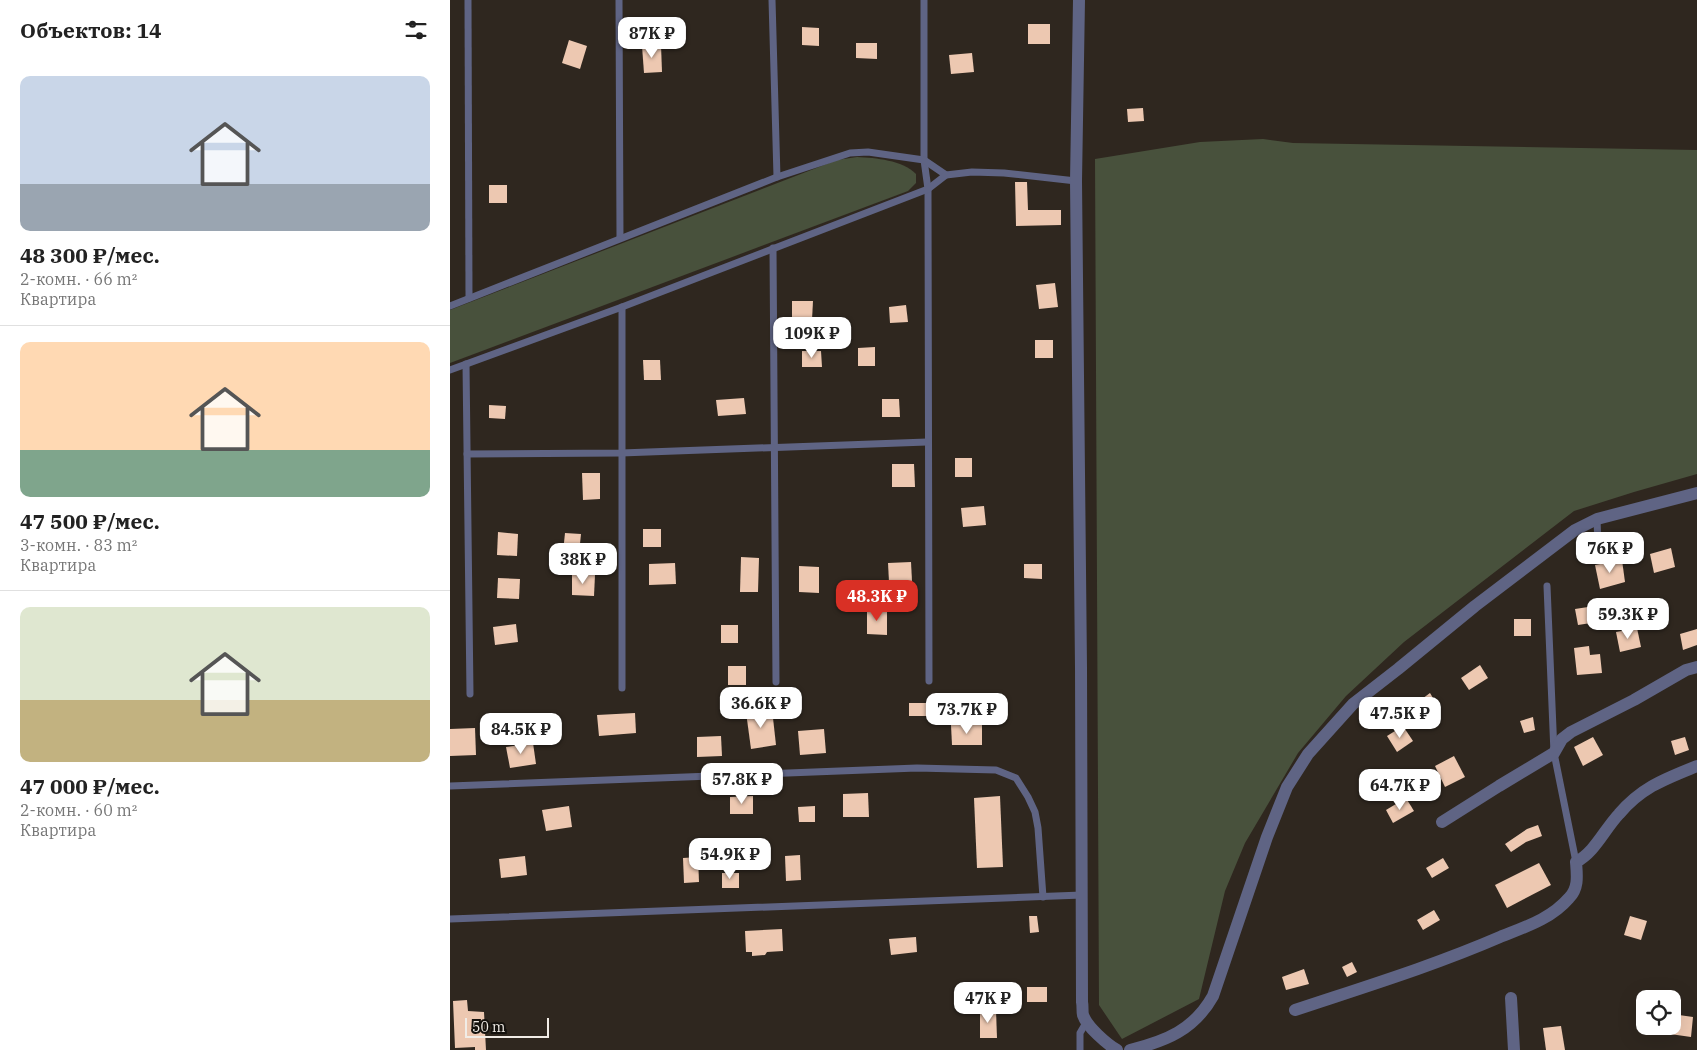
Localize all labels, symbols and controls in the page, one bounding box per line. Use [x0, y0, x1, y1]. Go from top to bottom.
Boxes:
text: Объектов: 14 [20, 16, 162, 44]
icon: filters [402, 16, 430, 44]
pin: 87K ₽ [617, 17, 687, 59]
text: 87K ₽ [629, 23, 675, 43]
icon: home [180, 109, 270, 199]
text: 48 300 ₽/мес. [20, 241, 160, 269]
text: 2-комн. · 66 m² [20, 269, 137, 289]
text: Квартира [20, 289, 96, 309]
pin: 109K ₽ [771, 316, 853, 359]
text: 109K ₽ [784, 323, 840, 343]
icon: home [180, 374, 270, 464]
text: 47 500 ₽/мес. [20, 507, 160, 535]
pin: 76K ₽ [1575, 532, 1645, 574]
text: 3-комн. · 83 m² [20, 535, 137, 555]
text: 76K ₽ [1587, 538, 1633, 558]
pin: 38K ₽ [548, 542, 618, 585]
text: 38K ₽ [560, 549, 606, 569]
text: Квартира [20, 555, 96, 575]
pin: 48.3K ₽ [831, 580, 923, 622]
text: 48.3K ₽ [847, 586, 907, 606]
pin: 59.3K ₽ [1582, 598, 1674, 640]
text: 59.3K ₽ [1598, 604, 1658, 624]
icon: home [180, 639, 270, 729]
pin: 36.6K ₽ [715, 686, 807, 729]
pin: 73.7K ₽ [921, 692, 1013, 735]
text: 36.6K ₽ [731, 693, 791, 713]
pin: 47.5K ₽ [1354, 696, 1446, 739]
text: 73.7K ₽ [937, 699, 997, 719]
text: 47.5K ₽ [1370, 703, 1430, 723]
pin: 84.5K ₽ [475, 712, 567, 755]
text: 84.5K ₽ [491, 719, 551, 739]
pin: 57.8K ₽ [696, 762, 788, 805]
pin: 64.7K ₽ [1354, 768, 1446, 811]
text: 57.8K ₽ [712, 769, 772, 789]
text: 47 000 ₽/мес. [20, 772, 160, 800]
text: 64.7K ₽ [1370, 775, 1430, 795]
text: 2-комн. · 60 m² [20, 800, 137, 820]
text: Квартира [20, 820, 96, 840]
pin: 54.9K ₽ [684, 838, 776, 880]
text: 54.9K ₽ [700, 844, 760, 864]
pin: 47K ₽ [953, 982, 1023, 1024]
text: 47K ₽ [965, 988, 1011, 1008]
map controls [1636, 990, 1681, 1035]
button: locate [1636, 990, 1681, 1035]
scale bar [465, 1015, 549, 1038]
text: 50 m [472, 1018, 505, 1036]

